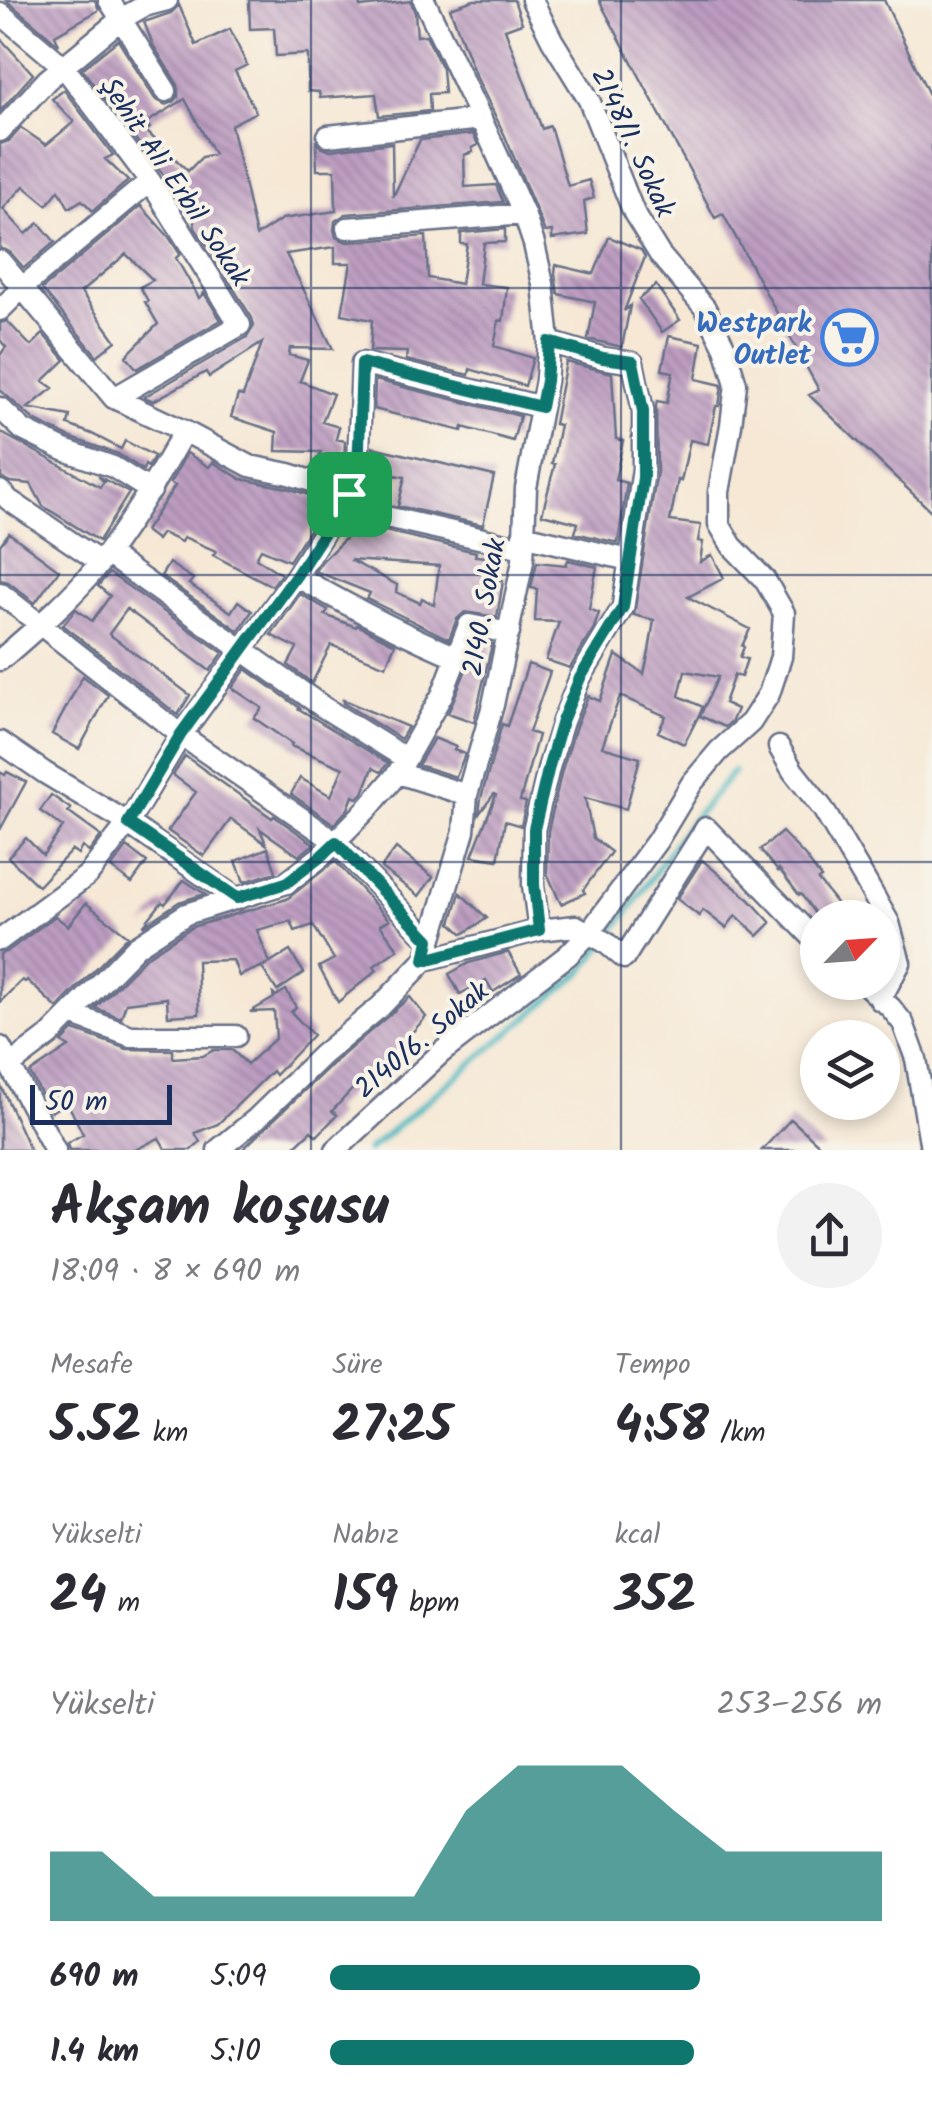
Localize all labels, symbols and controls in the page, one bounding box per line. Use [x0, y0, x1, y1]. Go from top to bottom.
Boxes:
street label: 2148/1. Sokak [577, 61, 686, 226]
street label: Şehit Ali Erbil Sokak [87, 68, 262, 297]
place label: Westpark Outlet [696, 302, 812, 379]
supermarket icon: Westpark Outlet [820, 308, 880, 368]
pin [307, 452, 392, 537]
icon: arrive [322, 467, 377, 522]
street label: 2140. Sokak [451, 534, 520, 680]
north arrow [800, 900, 900, 1000]
map controls [800, 900, 900, 1120]
street label: 2140/6. Sokak [345, 970, 501, 1111]
button: layers [800, 1020, 900, 1120]
scale bar [30, 1080, 172, 1124]
text: 50 m [45, 1080, 108, 1125]
text: Akşam koşusu [50, 1166, 389, 1253]
button: share [777, 1183, 882, 1288]
text: 18:09 · 8 × 690 m [50, 1247, 300, 1298]
text: Mesafe [50, 1343, 133, 1388]
text: Süre [332, 1343, 382, 1388]
text: Tempo [615, 1343, 691, 1388]
text: 5.52 [50, 1388, 142, 1468]
text: 27:25 [332, 1388, 452, 1468]
text: 4:58 [615, 1388, 709, 1468]
text: km [142, 1411, 188, 1456]
text: /km [709, 1411, 766, 1456]
text: Yükselti [50, 1513, 142, 1558]
text: Nabız [332, 1513, 399, 1558]
text: kcal [615, 1513, 660, 1558]
text: 24 [50, 1558, 106, 1638]
text: 159 [332, 1558, 398, 1638]
text: 352 [615, 1558, 696, 1638]
text: m [106, 1581, 140, 1626]
text: bpm [398, 1581, 460, 1626]
text: Yükselti [50, 1680, 155, 1731]
text: 253–256 m [717, 1680, 882, 1731]
text: 690 m [50, 1952, 138, 2003]
text: 5:09 [210, 1952, 267, 2003]
text: 1.4 km [50, 2027, 139, 2078]
text: 5:10 [210, 2027, 261, 2078]

